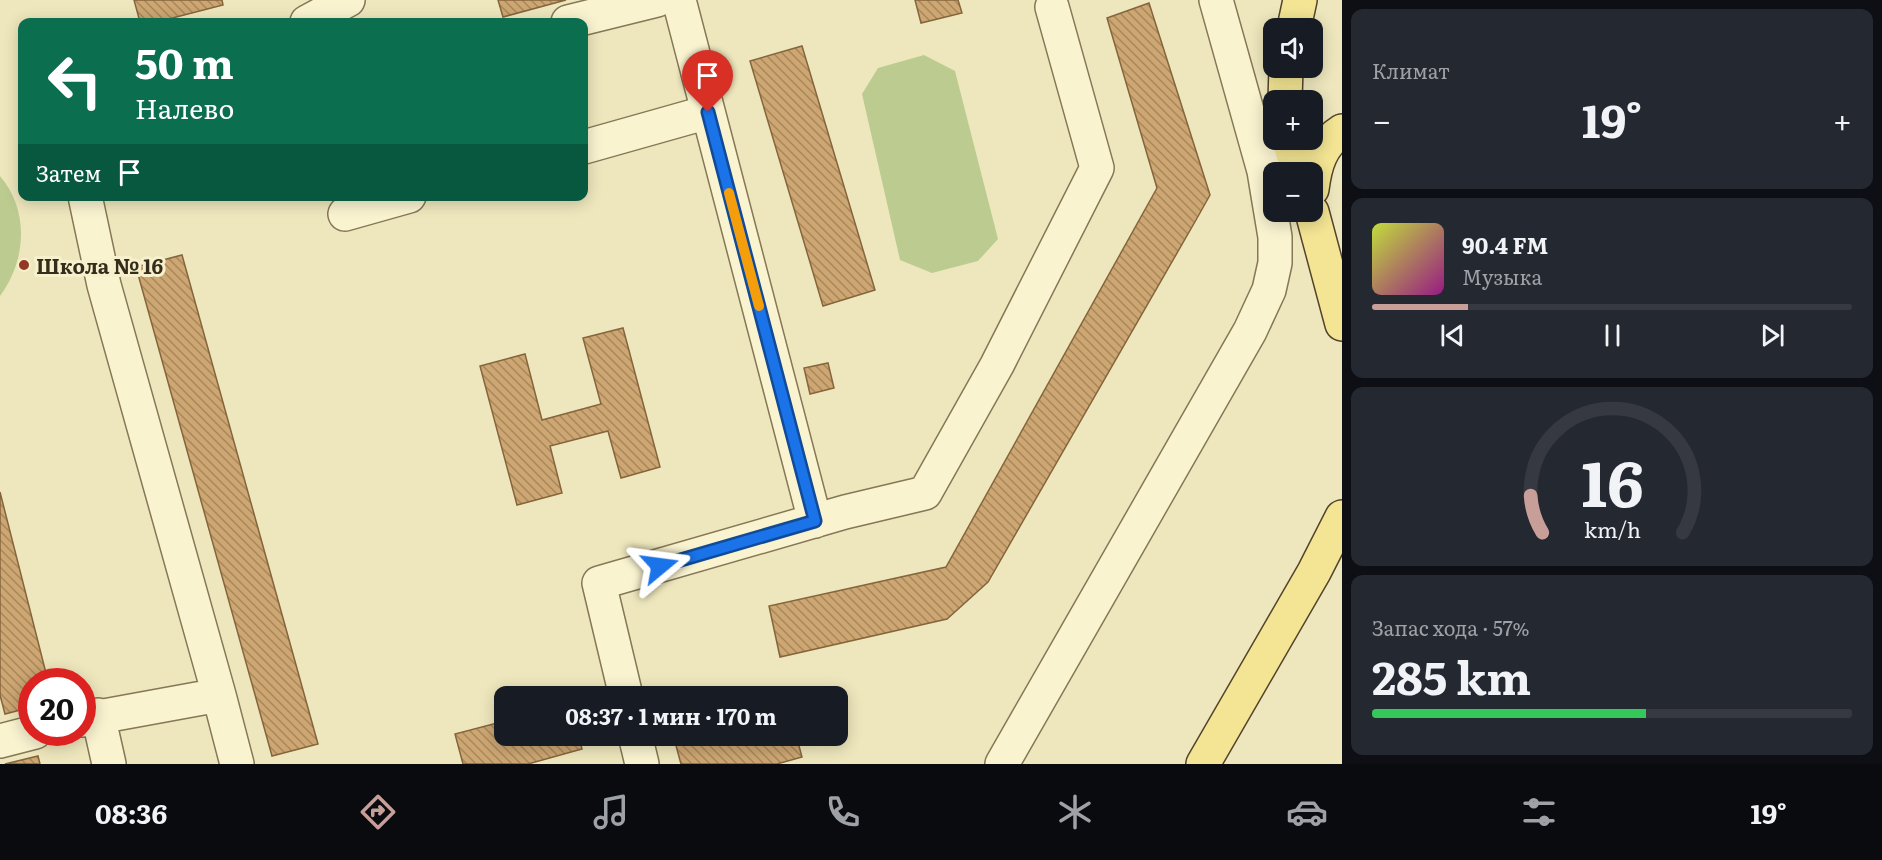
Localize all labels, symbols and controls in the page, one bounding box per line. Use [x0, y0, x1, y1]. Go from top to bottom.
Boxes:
map controls [1263, 18, 1323, 222]
button: sound [1263, 18, 1323, 78]
text: 50 m [135, 30, 234, 92]
icon: left [36, 42, 114, 120]
pin [682, 50, 733, 112]
text: Климат [1372, 55, 1450, 85]
icon: arrive [691, 59, 724, 92]
text: 19° [1582, 85, 1642, 152]
text: Налево [135, 87, 234, 127]
button: + [1263, 90, 1323, 150]
text: − [1372, 94, 1391, 143]
text: + [1833, 94, 1852, 143]
text: Затем [36, 156, 101, 189]
icon: arrive [113, 156, 146, 189]
button: − [1263, 162, 1323, 222]
text: 90.4 FM [1462, 228, 1548, 261]
place label: Школа № 16 [36, 250, 164, 280]
marker: Школа № 16 [17, 258, 31, 272]
text: Музыка [1462, 261, 1542, 291]
icon: previous [1436, 319, 1469, 352]
icon: pause [1596, 319, 1629, 352]
icon: next [1756, 319, 1789, 352]
text: 16 [1581, 435, 1643, 527]
text: km/h [1583, 514, 1641, 546]
position arrow [628, 534, 692, 598]
text: Запас хода · 57% [1372, 612, 1530, 642]
text: 285 km [1372, 642, 1531, 709]
speed limit sign: 20 [18, 668, 96, 746]
text: 08:37 · 1 мин · 170 m [565, 699, 777, 732]
icon: directions [357, 791, 399, 833]
icon: music [590, 791, 632, 833]
icon: phone [822, 791, 864, 833]
icon: climate [1054, 791, 1096, 833]
icon: car [1286, 791, 1328, 833]
icon: filters [1518, 791, 1560, 833]
text: 08:36 [95, 792, 167, 832]
text: 19° [1751, 792, 1787, 832]

